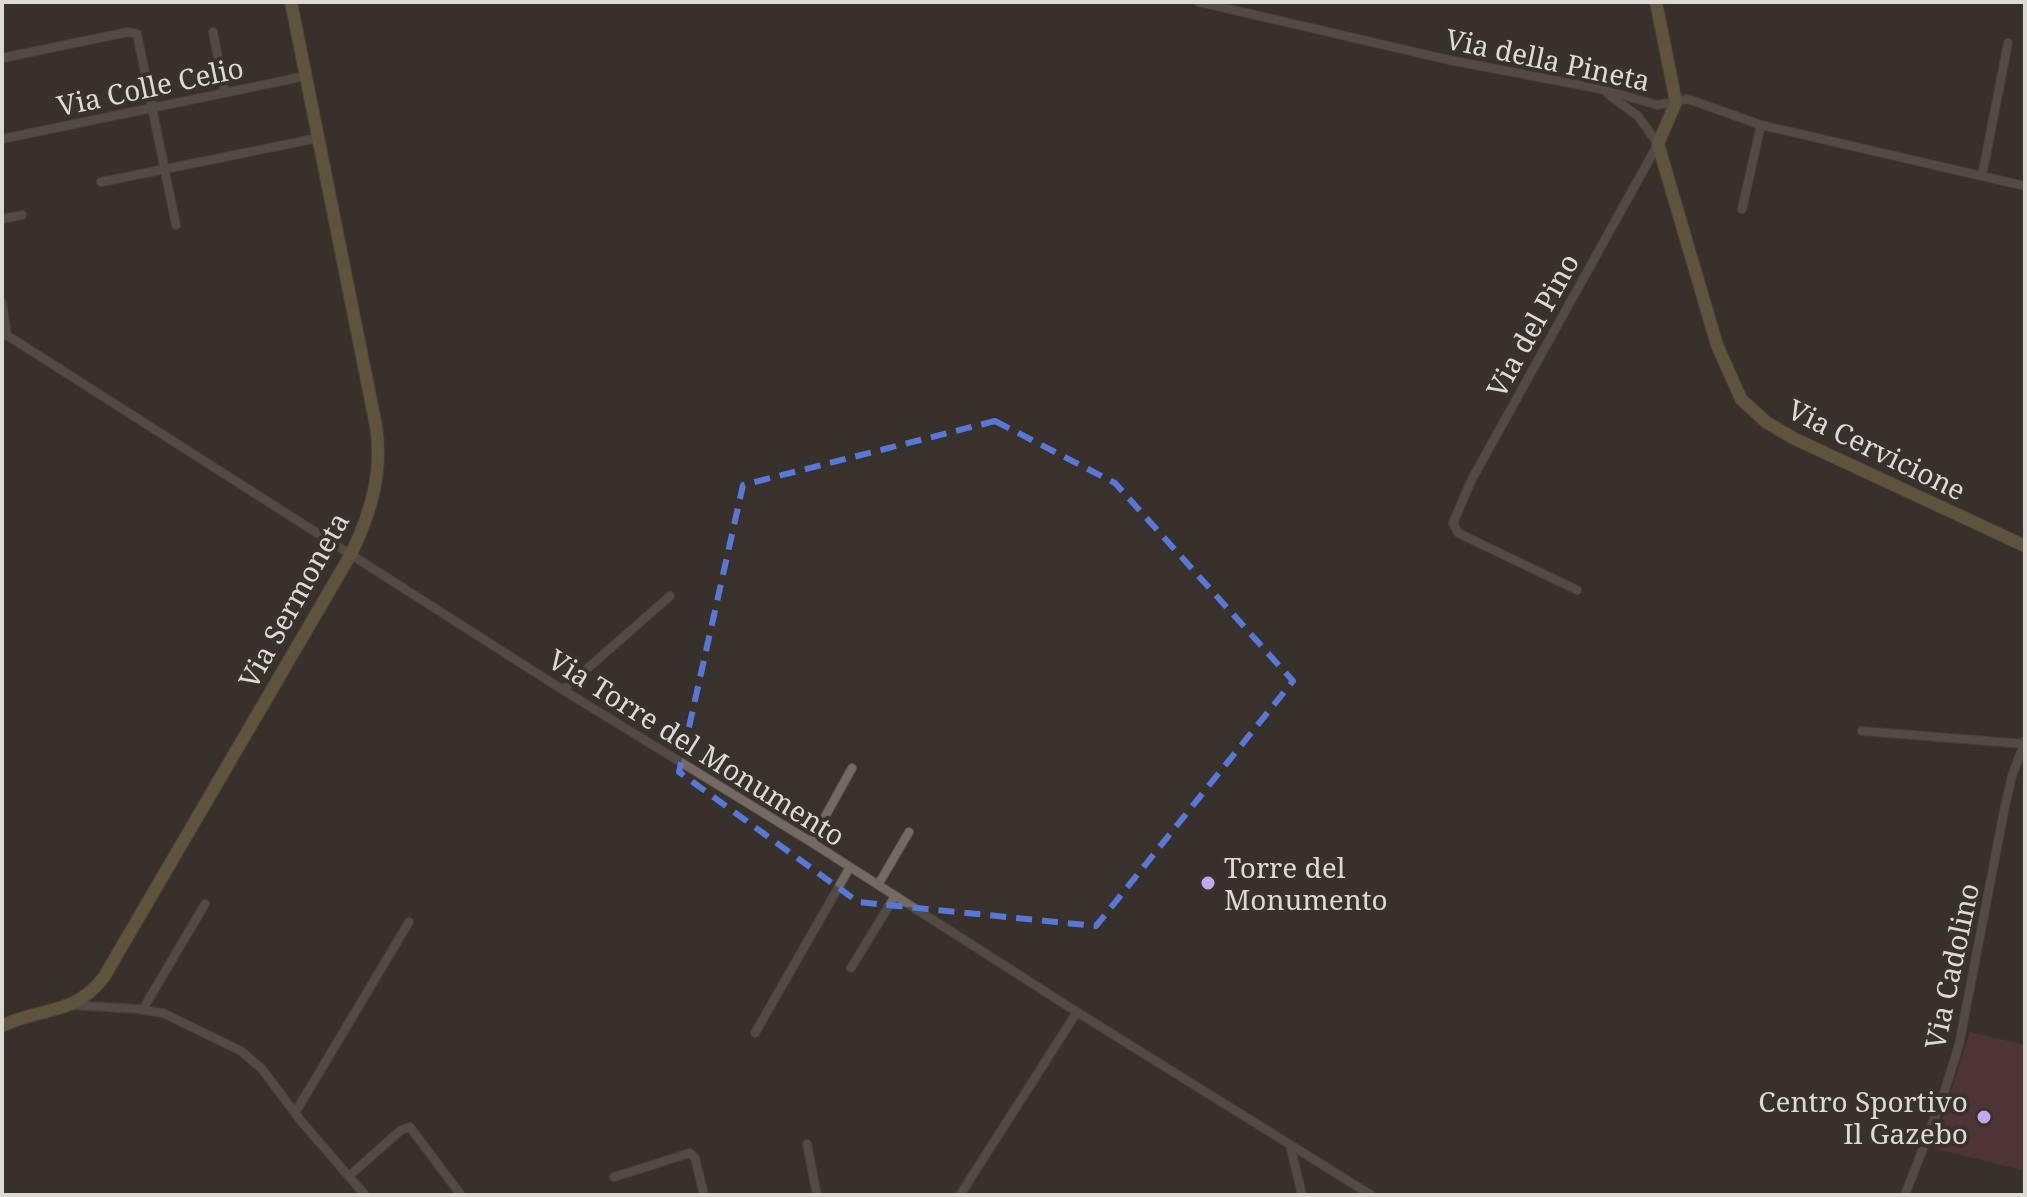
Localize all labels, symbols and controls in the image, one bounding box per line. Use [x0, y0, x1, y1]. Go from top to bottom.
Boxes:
street label: Via della Pineta [1442, 19, 1654, 99]
street label: Via Colle Celio [53, 48, 247, 124]
street label: Via del Pino [1477, 246, 1587, 404]
street label: Via Cervicione [1782, 390, 1972, 508]
street label: Via Sermoneta [229, 505, 357, 695]
street label: Via Torre del Monumento [541, 640, 853, 854]
place label: Torre del Monumento [1224, 848, 1388, 918]
marker: Torre del Monumento [1199, 874, 1217, 892]
street label: Via Cadolino [1915, 879, 1987, 1053]
place label: Centro Sportivo Il Gazebo [1758, 1082, 1968, 1152]
marker: Centro Sportivo Il Gazebo [1975, 1108, 1993, 1126]

